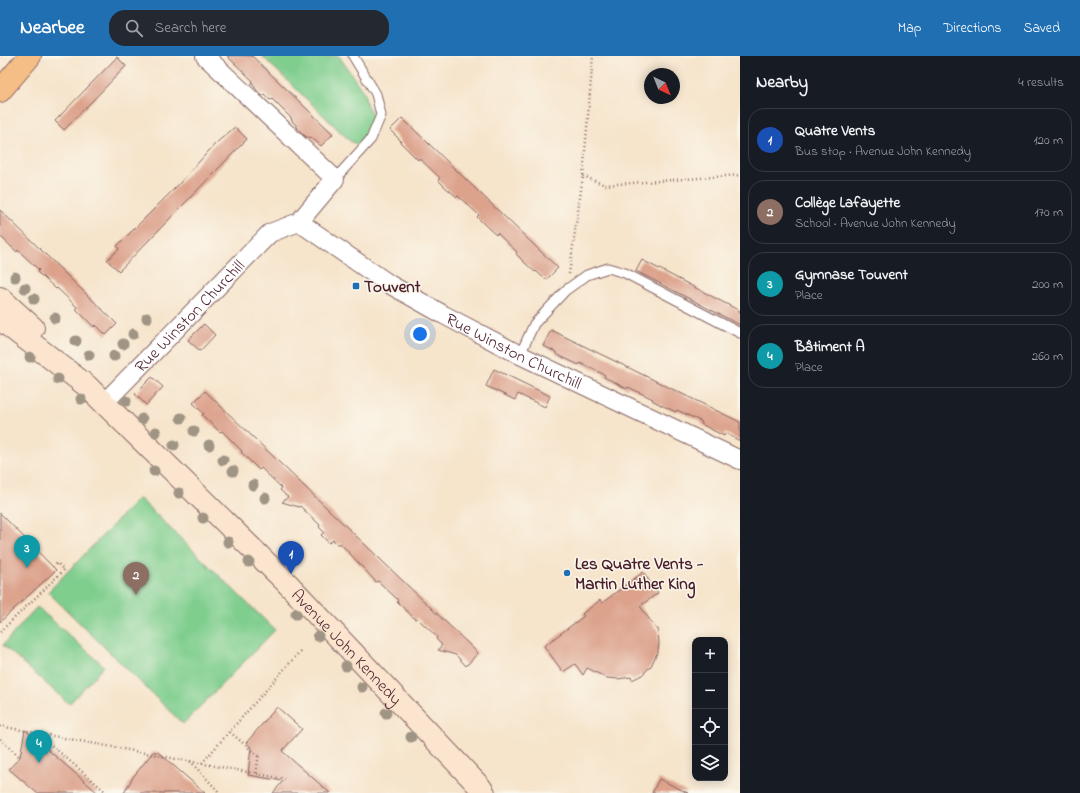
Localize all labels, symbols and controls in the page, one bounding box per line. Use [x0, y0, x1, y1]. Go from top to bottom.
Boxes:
search box [109, 10, 389, 46]
text: Nearbee [20, 15, 85, 42]
icon: search [123, 17, 145, 39]
text: Search here [155, 17, 226, 39]
text: Map [898, 18, 921, 39]
text: Directions [943, 18, 1001, 39]
text: Saved [1023, 18, 1060, 39]
north arrow [644, 68, 680, 104]
text: Nearby [756, 70, 808, 95]
text: 4 results [1018, 73, 1064, 92]
text: Quatre Vents [795, 120, 875, 142]
text: 1 [768, 131, 772, 150]
text: 120 m [1033, 131, 1063, 150]
text: Bus stop · Avenue John Kennedy [795, 142, 971, 161]
text: Collège Lafayette [795, 192, 900, 214]
text: 2 [767, 203, 773, 222]
text: 170 m [1035, 203, 1063, 222]
text: School · Avenue John Kennedy [795, 214, 956, 233]
street label: Rue Winston Churchill [129, 255, 251, 379]
text: Gymnase Touvent [795, 264, 908, 286]
place label: Touvent [364, 275, 421, 300]
text: 3 [767, 275, 773, 294]
text: 200 m [1032, 275, 1063, 294]
marker: Touvent [351, 281, 361, 291]
text: Place [795, 286, 823, 305]
street label: Rue Winston Churchill [441, 307, 586, 397]
your location [410, 324, 430, 344]
text: Bâtiment A [795, 336, 865, 358]
text: 4 [767, 347, 773, 366]
text: 260 m [1032, 347, 1063, 366]
text: Place [795, 358, 823, 377]
pin: 3 [14, 535, 40, 568]
pin: 1 [278, 541, 304, 574]
place label: Les Quatre Vents - Martin Luther King [575, 552, 704, 599]
pin: 2 [123, 562, 149, 595]
marker: Les Quatre Vents - Martin Luther King [562, 568, 572, 578]
street label: Avenue John Kennedy [285, 584, 407, 712]
map controls [692, 637, 728, 781]
button: + [692, 637, 728, 673]
button: − [692, 673, 728, 709]
button: locate [692, 709, 728, 745]
pin: 4 [26, 730, 52, 763]
button: layers [692, 745, 728, 781]

